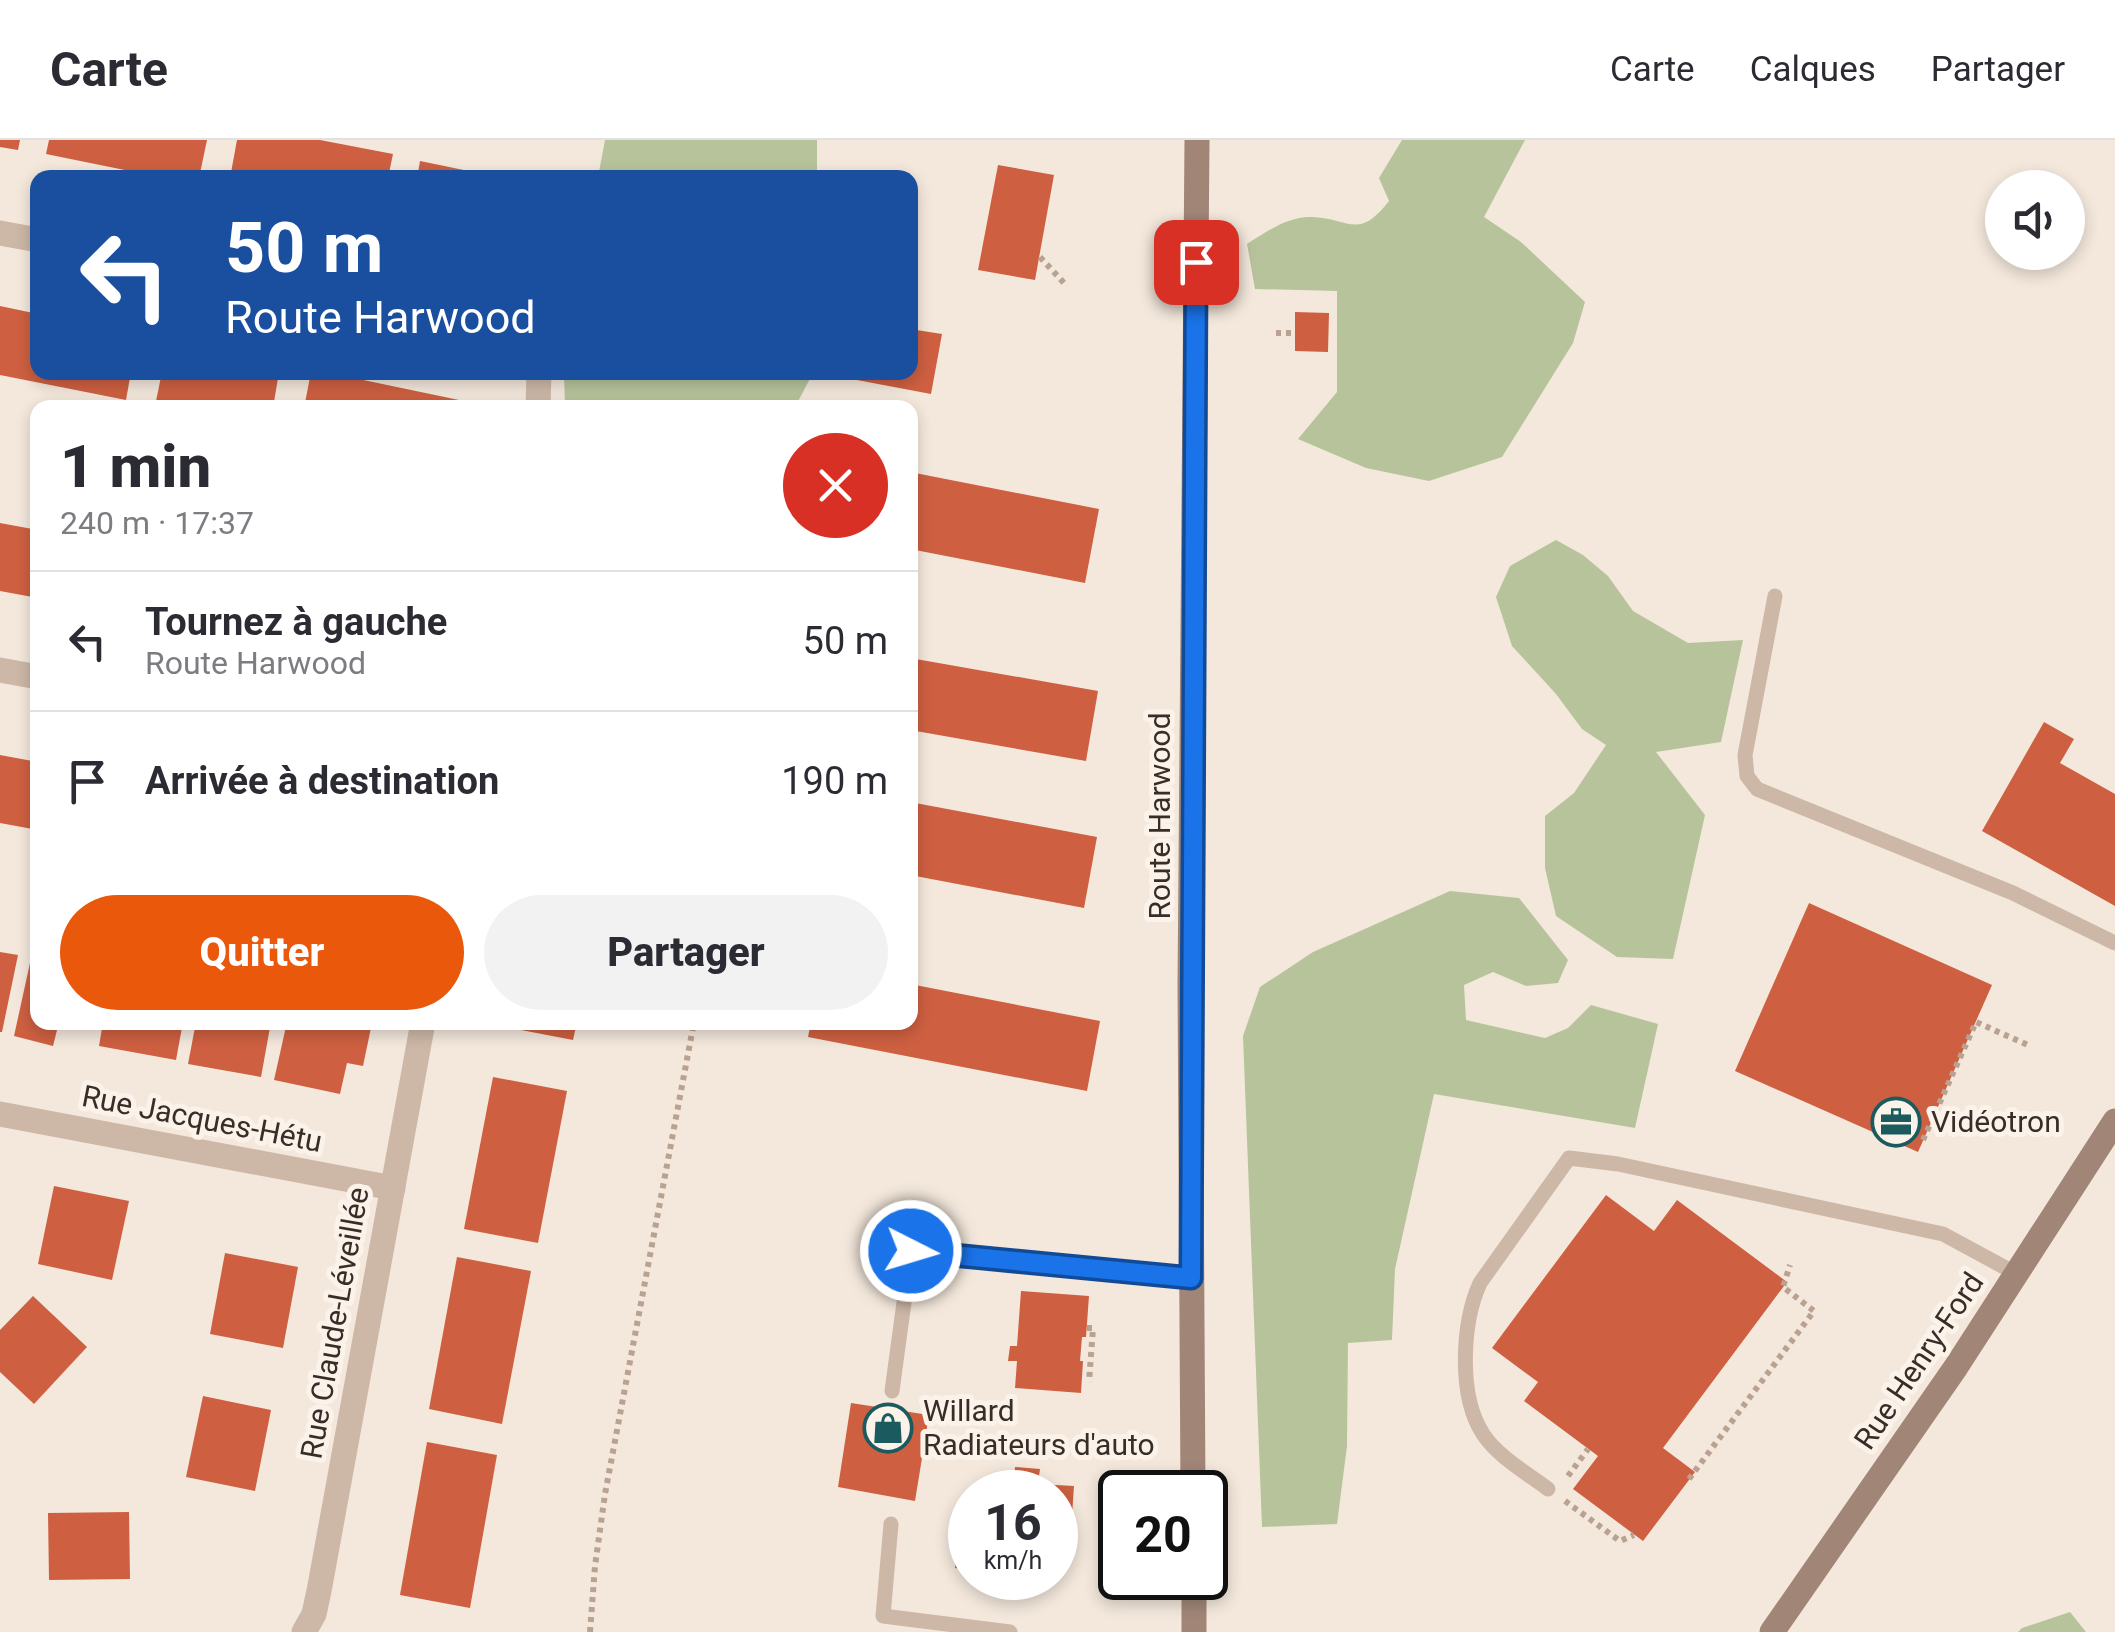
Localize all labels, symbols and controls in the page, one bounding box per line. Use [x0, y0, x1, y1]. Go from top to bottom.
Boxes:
text: Carte [50, 41, 168, 98]
text: Carte [1610, 49, 1695, 90]
text: Calques [1750, 49, 1876, 90]
text: Partager [1931, 49, 2065, 90]
map controls [1985, 170, 2085, 270]
button: sound [1985, 170, 2085, 270]
text: 50 m [225, 207, 383, 289]
icon: left [60, 210, 190, 340]
pin [1154, 220, 1239, 305]
icon: arrive [1169, 235, 1224, 290]
text: Route Harwood [225, 291, 536, 344]
text: 1 min [60, 431, 211, 502]
button: close [783, 433, 888, 538]
text: 240 m · 17:37 [60, 504, 254, 542]
text: Tournez à gauche [145, 600, 447, 644]
icon: left [60, 614, 115, 669]
text: 50 m [803, 619, 888, 663]
text: Route Harwood [145, 644, 366, 682]
street label: Route Harwood [1142, 712, 1177, 920]
icon: arrive [60, 754, 115, 809]
text: Arrivée à destination [145, 759, 499, 803]
text: 190 m [781, 759, 888, 803]
button: Quitter [60, 895, 464, 1010]
button: Partager [484, 895, 888, 1010]
street label: Rue Jacques-Hétu [79, 1078, 325, 1159]
office icon: Vidéotron [1870, 1096, 1922, 1148]
place label: Vidéotron [1931, 1104, 2061, 1139]
street label: Rue Claude-Léveillée [293, 1184, 376, 1461]
position arrow [859, 1199, 963, 1303]
street label: Rue Henry-Ford [1847, 1266, 1991, 1456]
place label: Willard Radiateurs d'auto [923, 1393, 1155, 1462]
shop icon: Willard Radiateurs d'auto [862, 1402, 914, 1454]
speed limit sign: 20 [1098, 1470, 1228, 1600]
text: 16 [984, 1494, 1042, 1552]
text: km/h [984, 1546, 1042, 1575]

